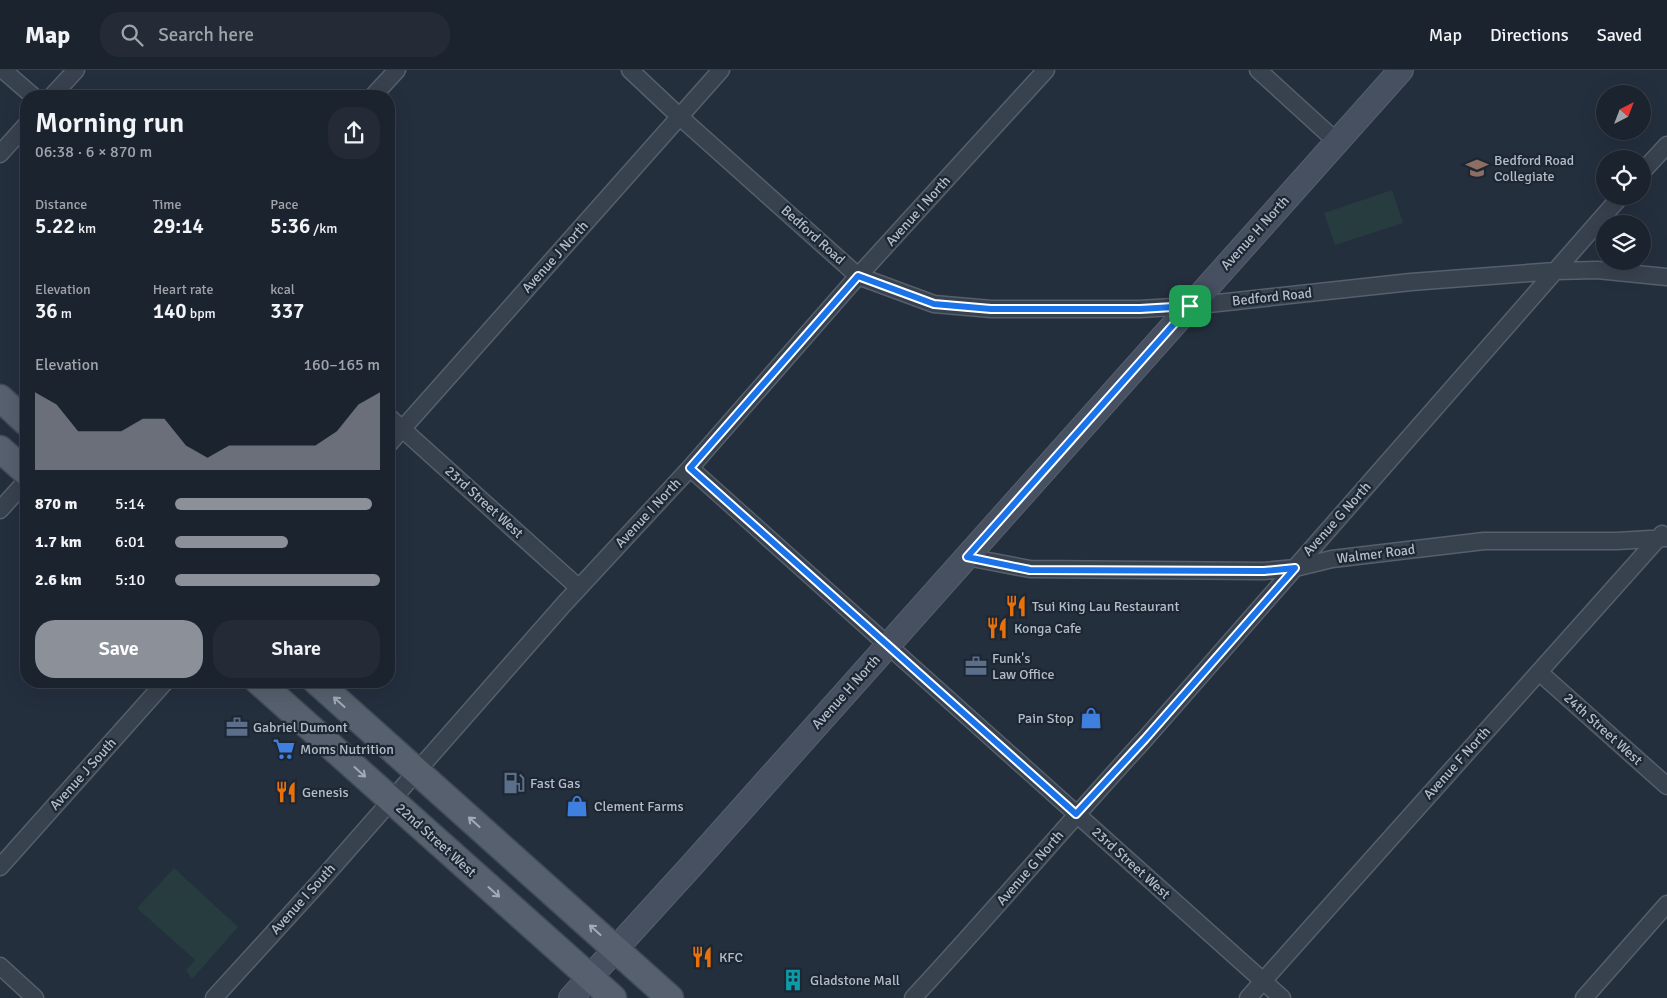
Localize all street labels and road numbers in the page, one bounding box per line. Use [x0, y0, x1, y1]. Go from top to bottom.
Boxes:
street label: Avenue I North [882, 172, 954, 250]
street label: Avenue H North [1217, 192, 1293, 274]
street label: Bedford Road [777, 202, 849, 268]
street label: Avenue J North [518, 217, 592, 297]
street label: Bedford Road [1231, 284, 1313, 310]
street label: 23rd Street West [441, 462, 527, 542]
street label: Avenue I North [611, 475, 685, 551]
street label: Avenue G North [1299, 478, 1375, 560]
street label: Walmer Road [1336, 541, 1416, 567]
street label: Avenue H North [808, 651, 884, 733]
street label: 24th Street West [1560, 689, 1646, 769]
street label: Avenue F North [1420, 723, 1494, 803]
street label: Avenue J South [46, 734, 120, 814]
street label: 22nd Street West [392, 799, 480, 881]
street label: 23rd Street West [1088, 823, 1174, 903]
street label: Avenue G North [993, 827, 1067, 909]
street label: Avenue I South [267, 860, 339, 938]

